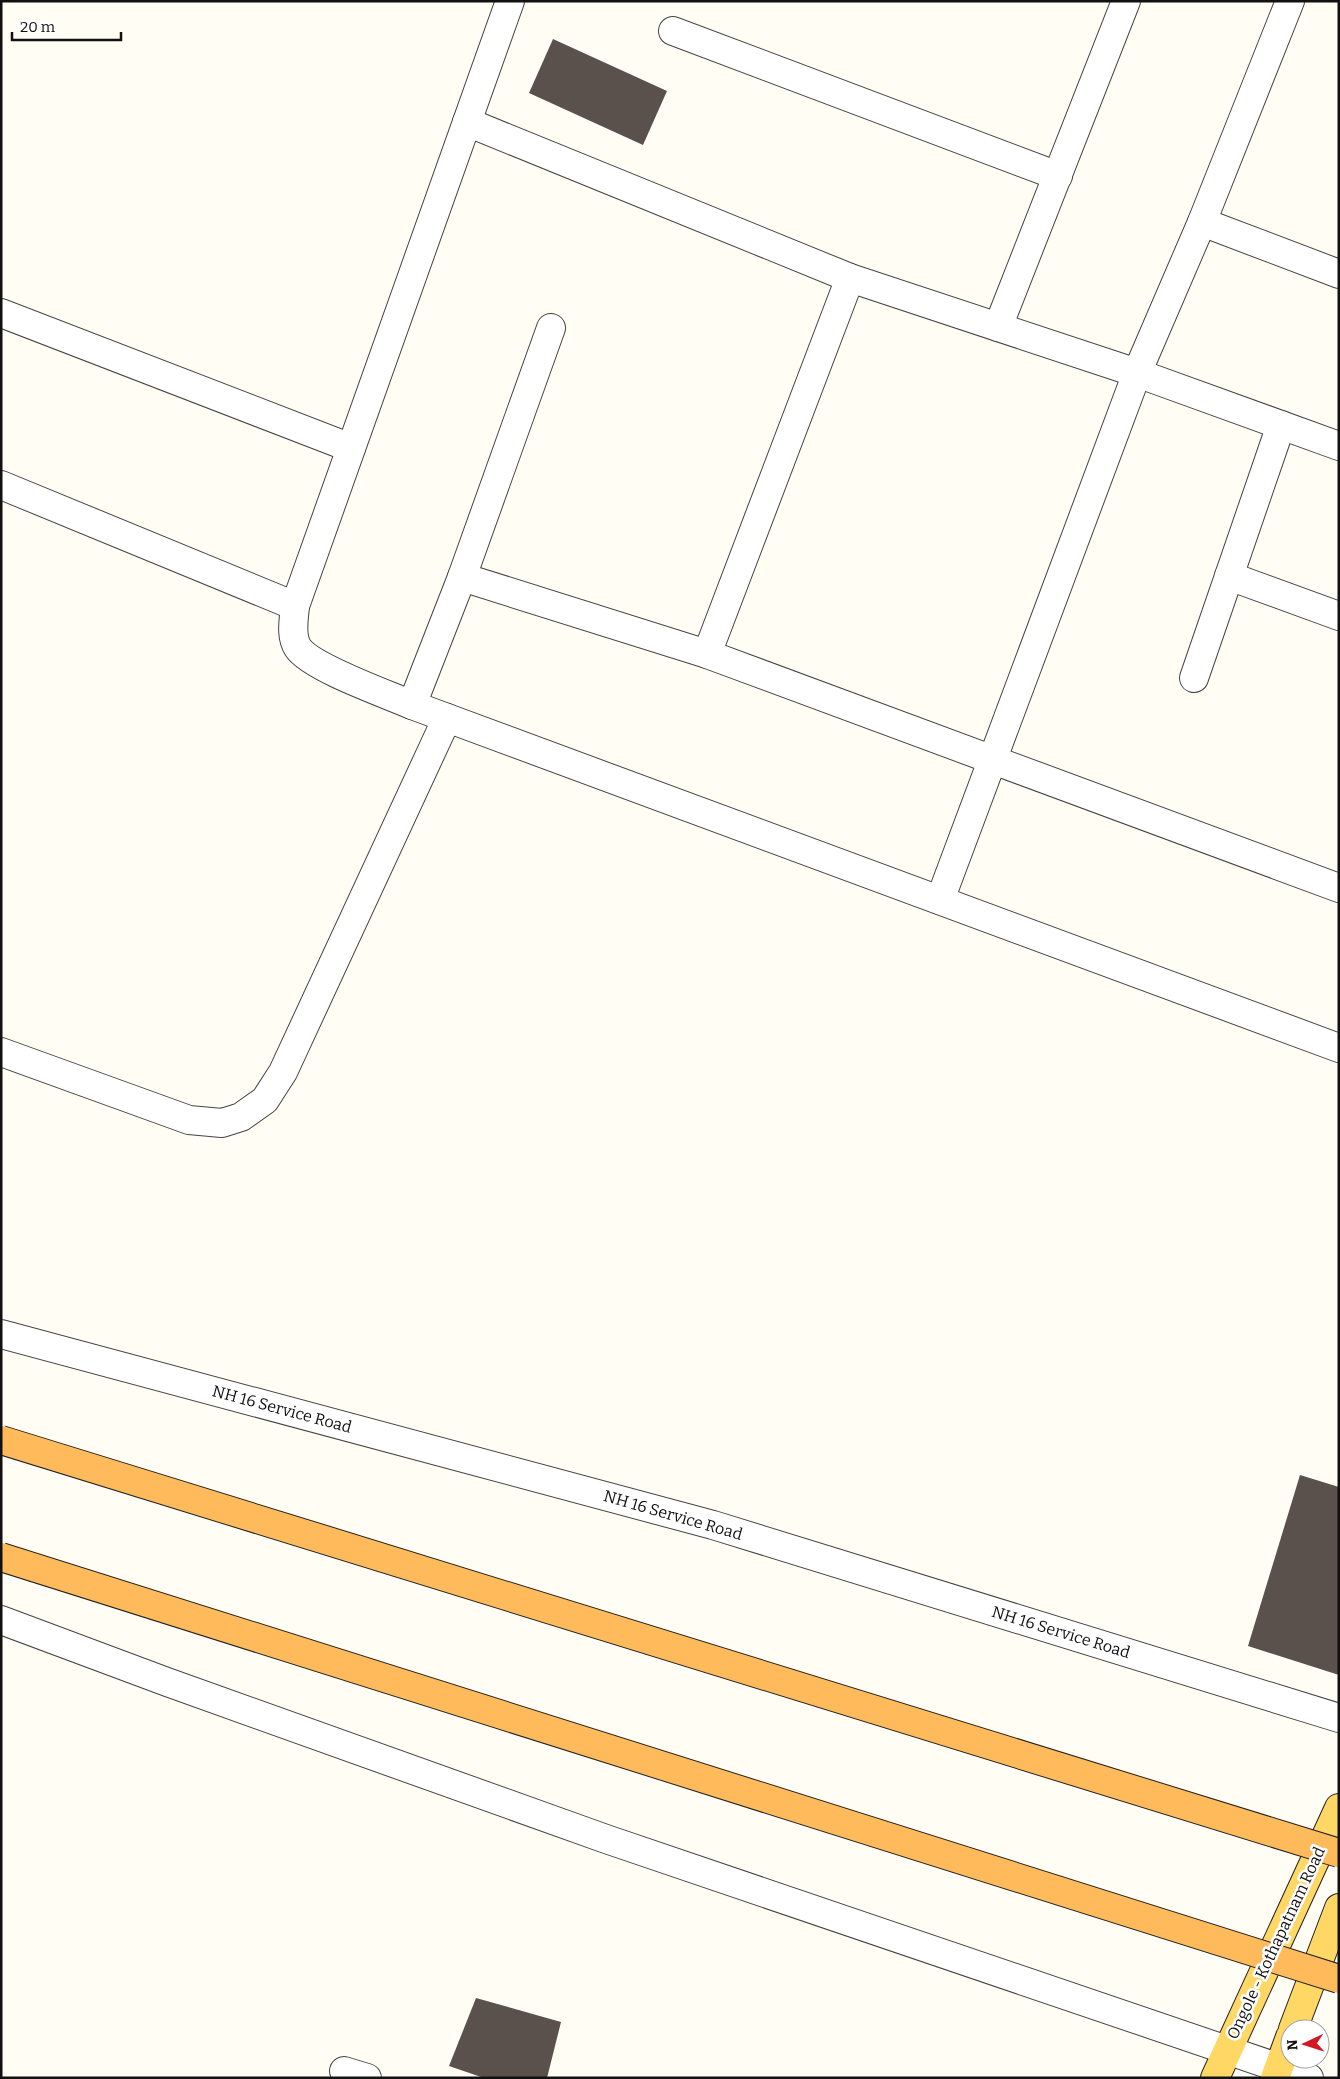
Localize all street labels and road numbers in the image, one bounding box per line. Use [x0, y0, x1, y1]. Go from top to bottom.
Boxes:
street label: NH 16 Service Road [210, 1381, 354, 1437]
street label: NH 16 Service Road [601, 1486, 745, 1544]
street label: NH 16 Service Road [990, 1602, 1133, 1662]
street label: Ongole - Kothapatnam Road [1223, 1843, 1329, 2042]

